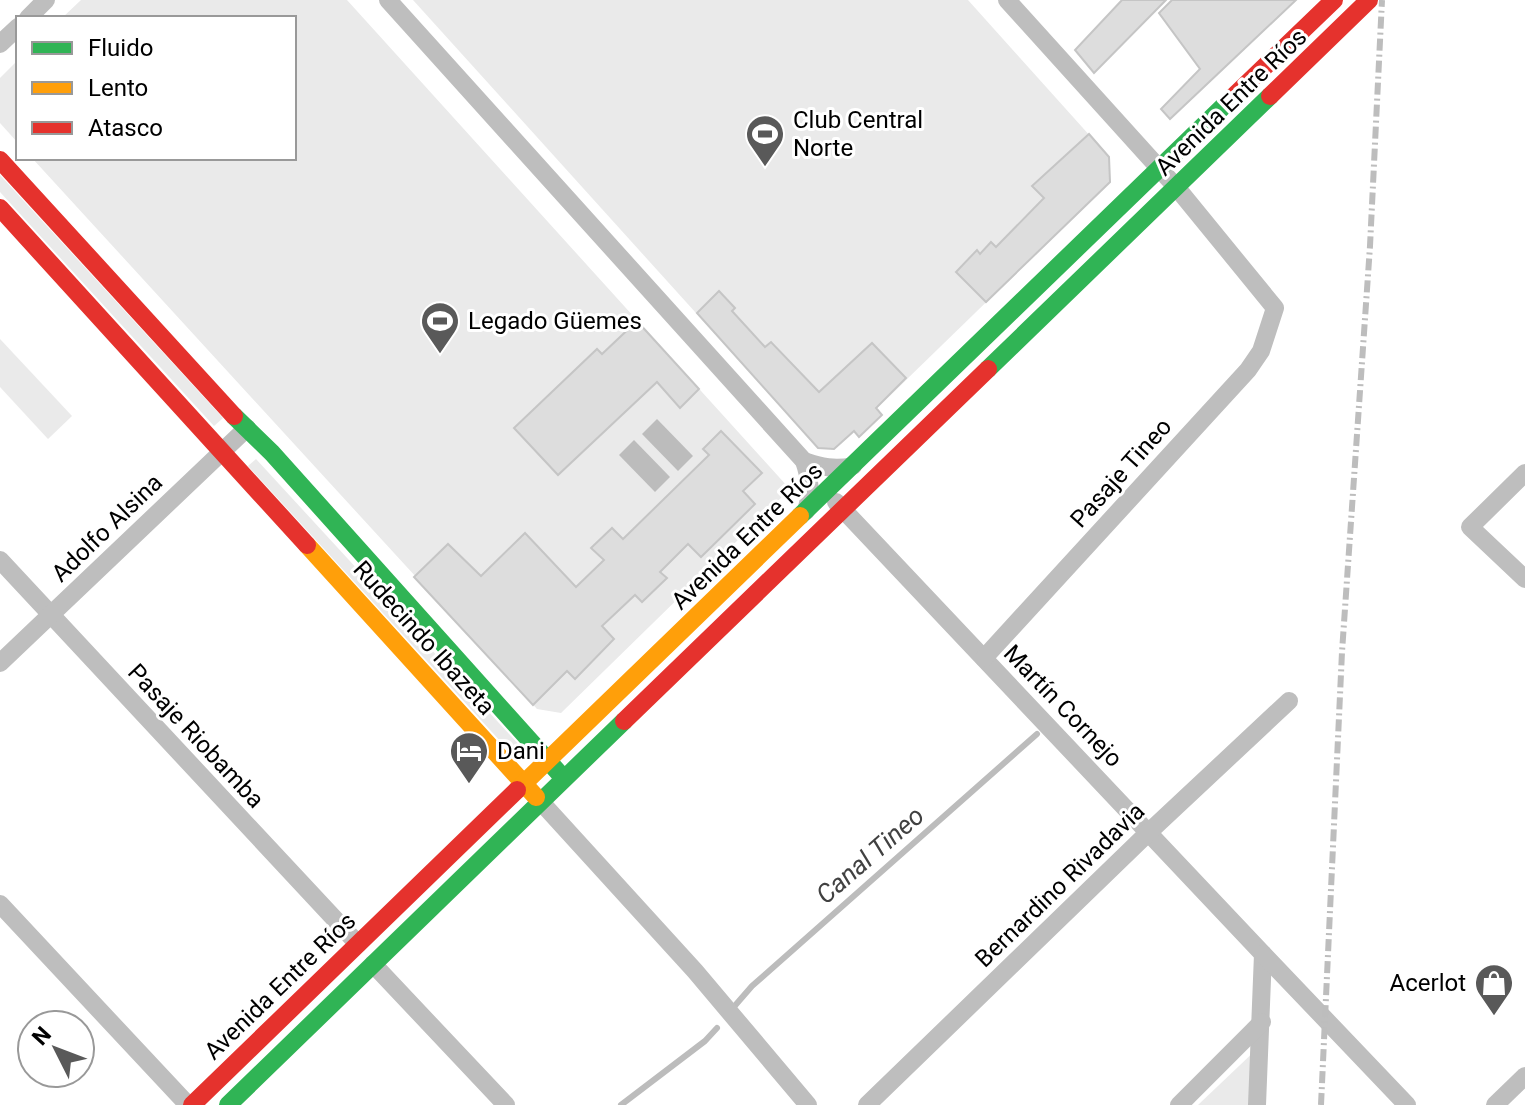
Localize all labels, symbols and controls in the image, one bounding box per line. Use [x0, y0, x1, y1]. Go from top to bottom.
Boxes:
legend [16, 16, 296, 160]
street label: Avenida Entre Ríos [1150, 23, 1312, 181]
text: Fluido [88, 34, 153, 62]
text: Lento [88, 74, 148, 102]
place label: Club Central Norte [793, 106, 923, 162]
sports icon: Club Central Norte [744, 113, 786, 168]
text: Atasco [88, 114, 163, 142]
sports icon: Legado Güemes [419, 300, 461, 355]
place label: Legado Güemes [468, 307, 642, 335]
street label: Pasaje Tineo [1065, 413, 1177, 533]
street label: Avenida Entre Ríos [666, 457, 828, 615]
street label: Adolfo Alsina [46, 468, 168, 588]
street label: Rudecindo Ibazeta [348, 555, 500, 721]
street label: Martín Cornejo [998, 639, 1128, 773]
street label: Pasaje Riobamba [122, 658, 270, 814]
hotel icon: Dani [448, 730, 490, 785]
place label: Dani [497, 737, 545, 765]
street label: Bernardino Rivadavia [970, 797, 1150, 973]
water label: Canal Tineo [810, 800, 930, 910]
street label: Avenida Entre Ríos [199, 907, 361, 1065]
shop icon: Acerlot [1473, 962, 1515, 1017]
place label: Acerlot [1390, 969, 1466, 997]
north arrow [16, 1009, 96, 1089]
text: N [27, 1022, 56, 1050]

